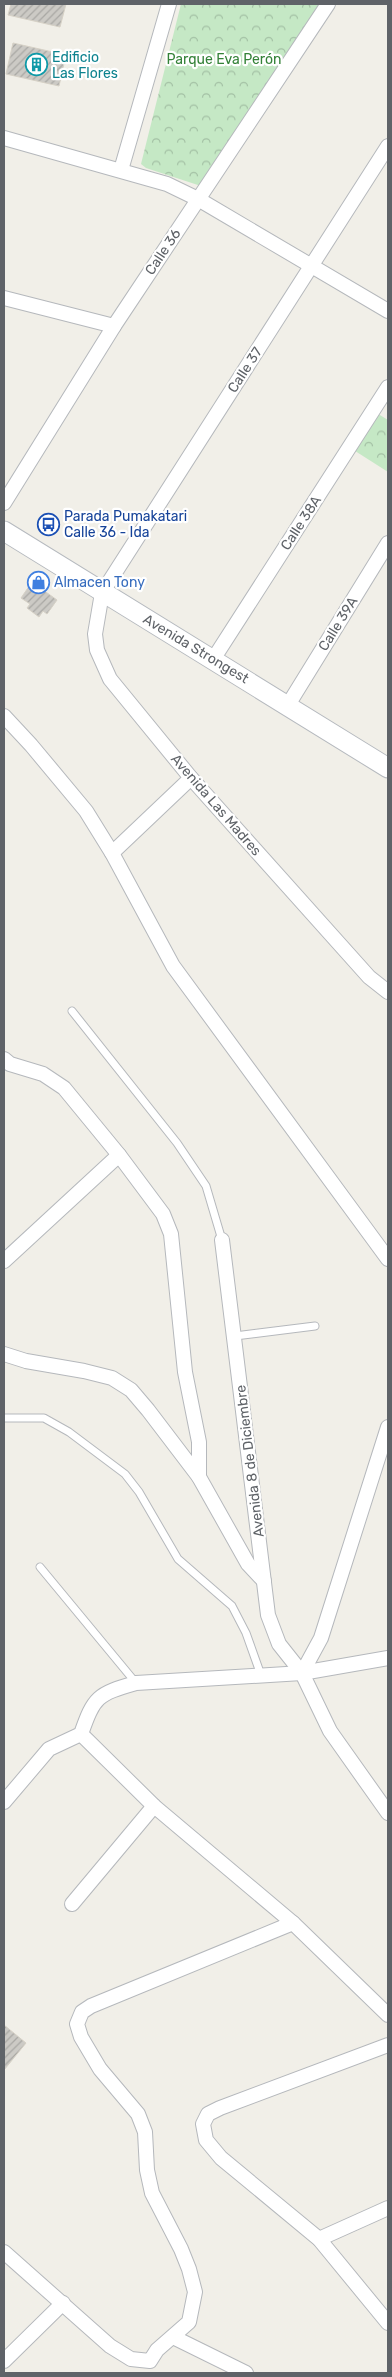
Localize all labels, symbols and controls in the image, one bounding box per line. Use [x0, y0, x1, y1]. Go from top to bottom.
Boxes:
place label: Edificio Las Flores [52, 49, 118, 82]
park label: Parque Eva Perón [166, 51, 282, 68]
building icon: Edificio Las Flores [24, 53, 48, 77]
street label: Calle 36 [141, 226, 185, 278]
street label: Calle 37 [224, 344, 266, 396]
street label: Calle 38A [277, 492, 325, 554]
place label: Parada Pumakatari Calle 36 - Ida [64, 508, 187, 541]
bus stop icon: Parada Pumakatari Calle 36 - Ida [36, 512, 60, 536]
shop icon: Almacen Tony [26, 570, 50, 594]
place label: Almacen Tony [54, 574, 145, 591]
street label: Calle 39A [315, 593, 362, 654]
street label: Avenida Strongest [140, 611, 252, 688]
street label: Avenida Las Madres [167, 751, 265, 859]
street label: Avenida 8 de Diciembre [232, 1384, 268, 1538]

